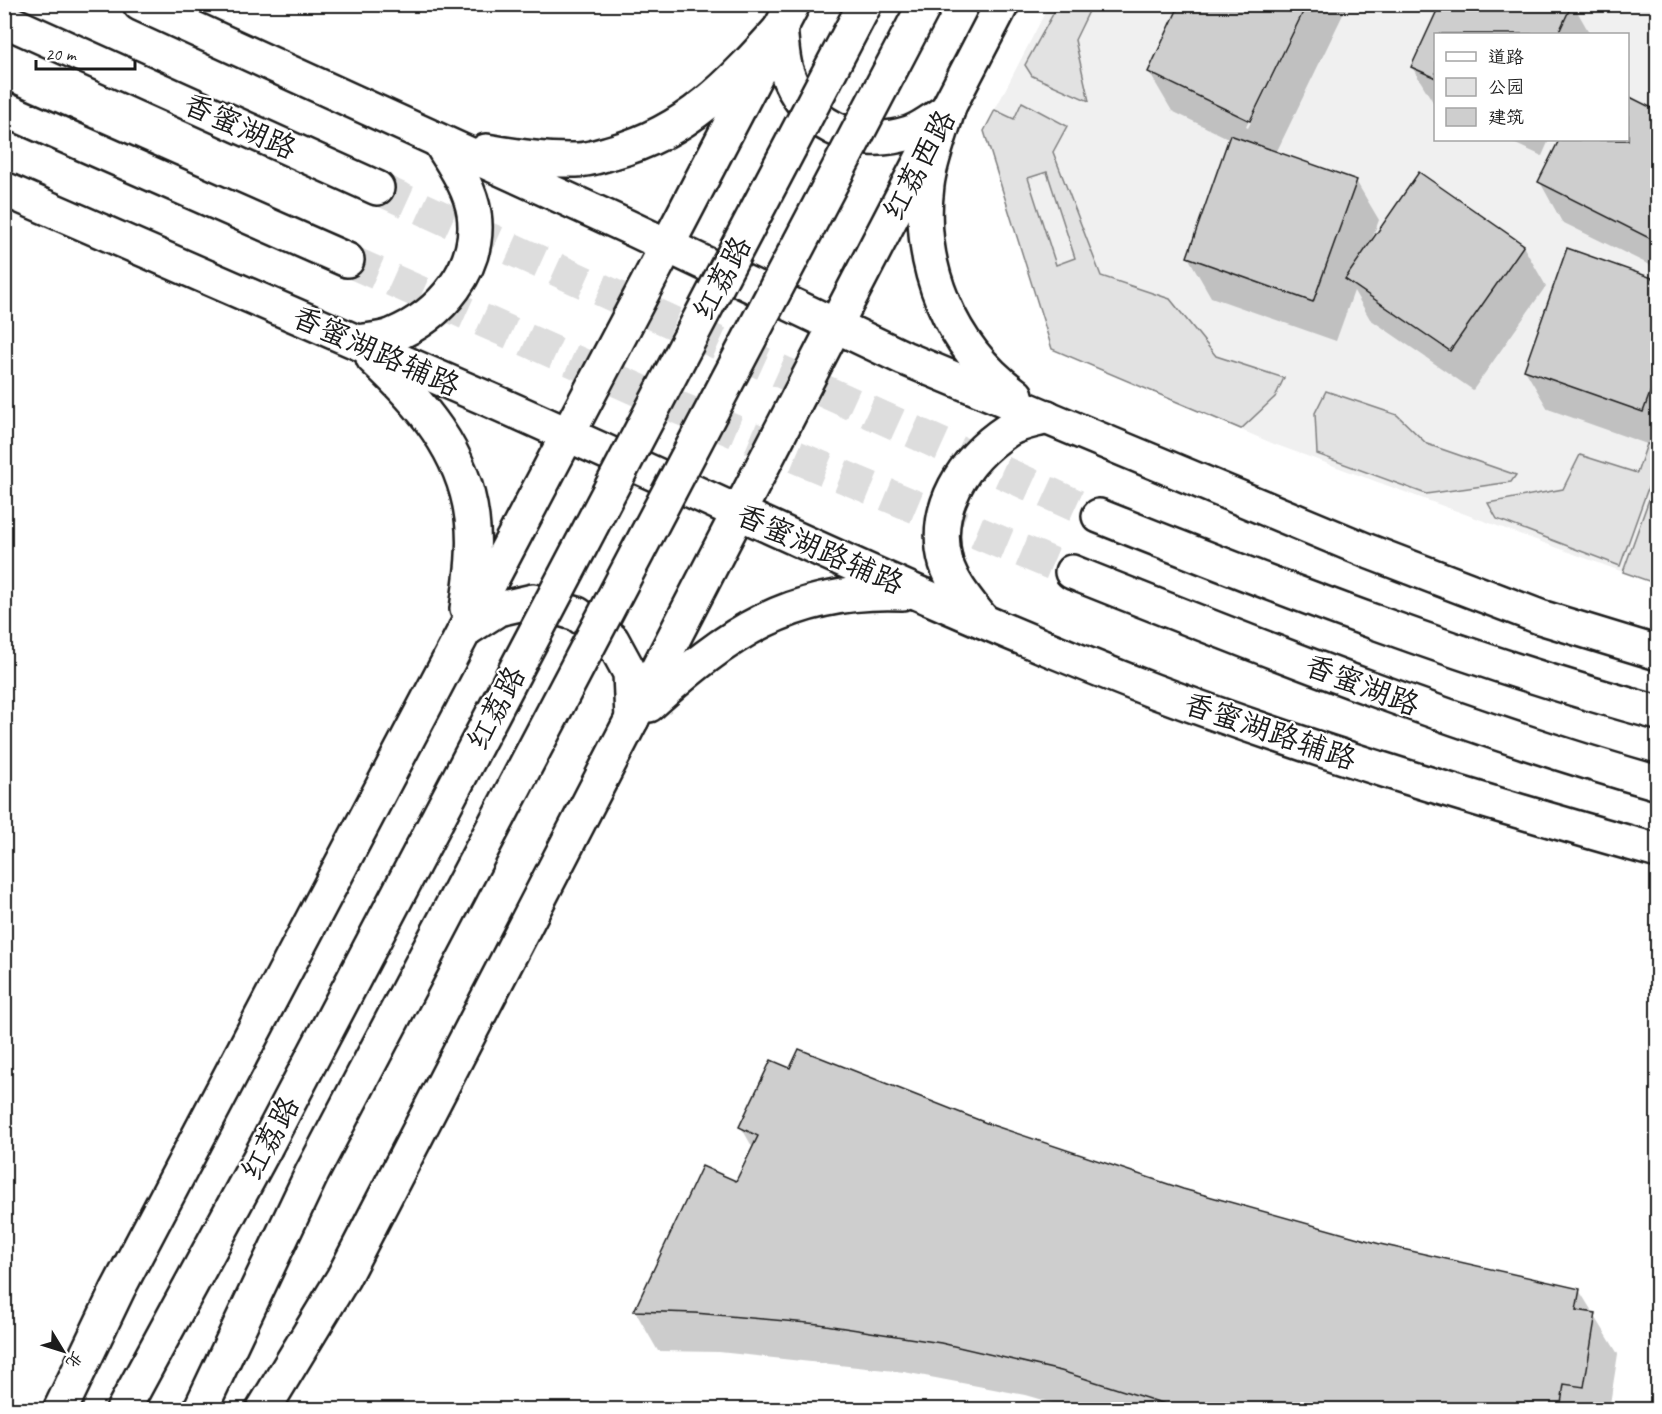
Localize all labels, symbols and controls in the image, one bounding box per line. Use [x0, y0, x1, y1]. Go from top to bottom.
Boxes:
scale bar [36, 33, 135, 71]
legend [1434, 33, 1629, 141]
text: 20 m [45, 43, 78, 65]
text: 道路 [1488, 46, 1524, 68]
text: 公园 [1488, 76, 1524, 98]
street label: 香蜜湖路 [177, 84, 303, 168]
street label: 红荔西路 [874, 103, 964, 227]
text: 建筑 [1488, 106, 1524, 128]
street label: 红荔路 [684, 229, 760, 327]
street label: 香蜜湖路辅路 [286, 297, 466, 405]
street label: 香蜜湖路辅路 [730, 495, 910, 603]
street label: 香蜜湖路 [1299, 646, 1425, 724]
street label: 红荔路 [458, 659, 534, 757]
street label: 香蜜湖路辅路 [1179, 684, 1361, 778]
street label: 红荔路 [232, 1089, 308, 1187]
north arrow [33, 1321, 93, 1381]
text: 北 [61, 1347, 87, 1372]

